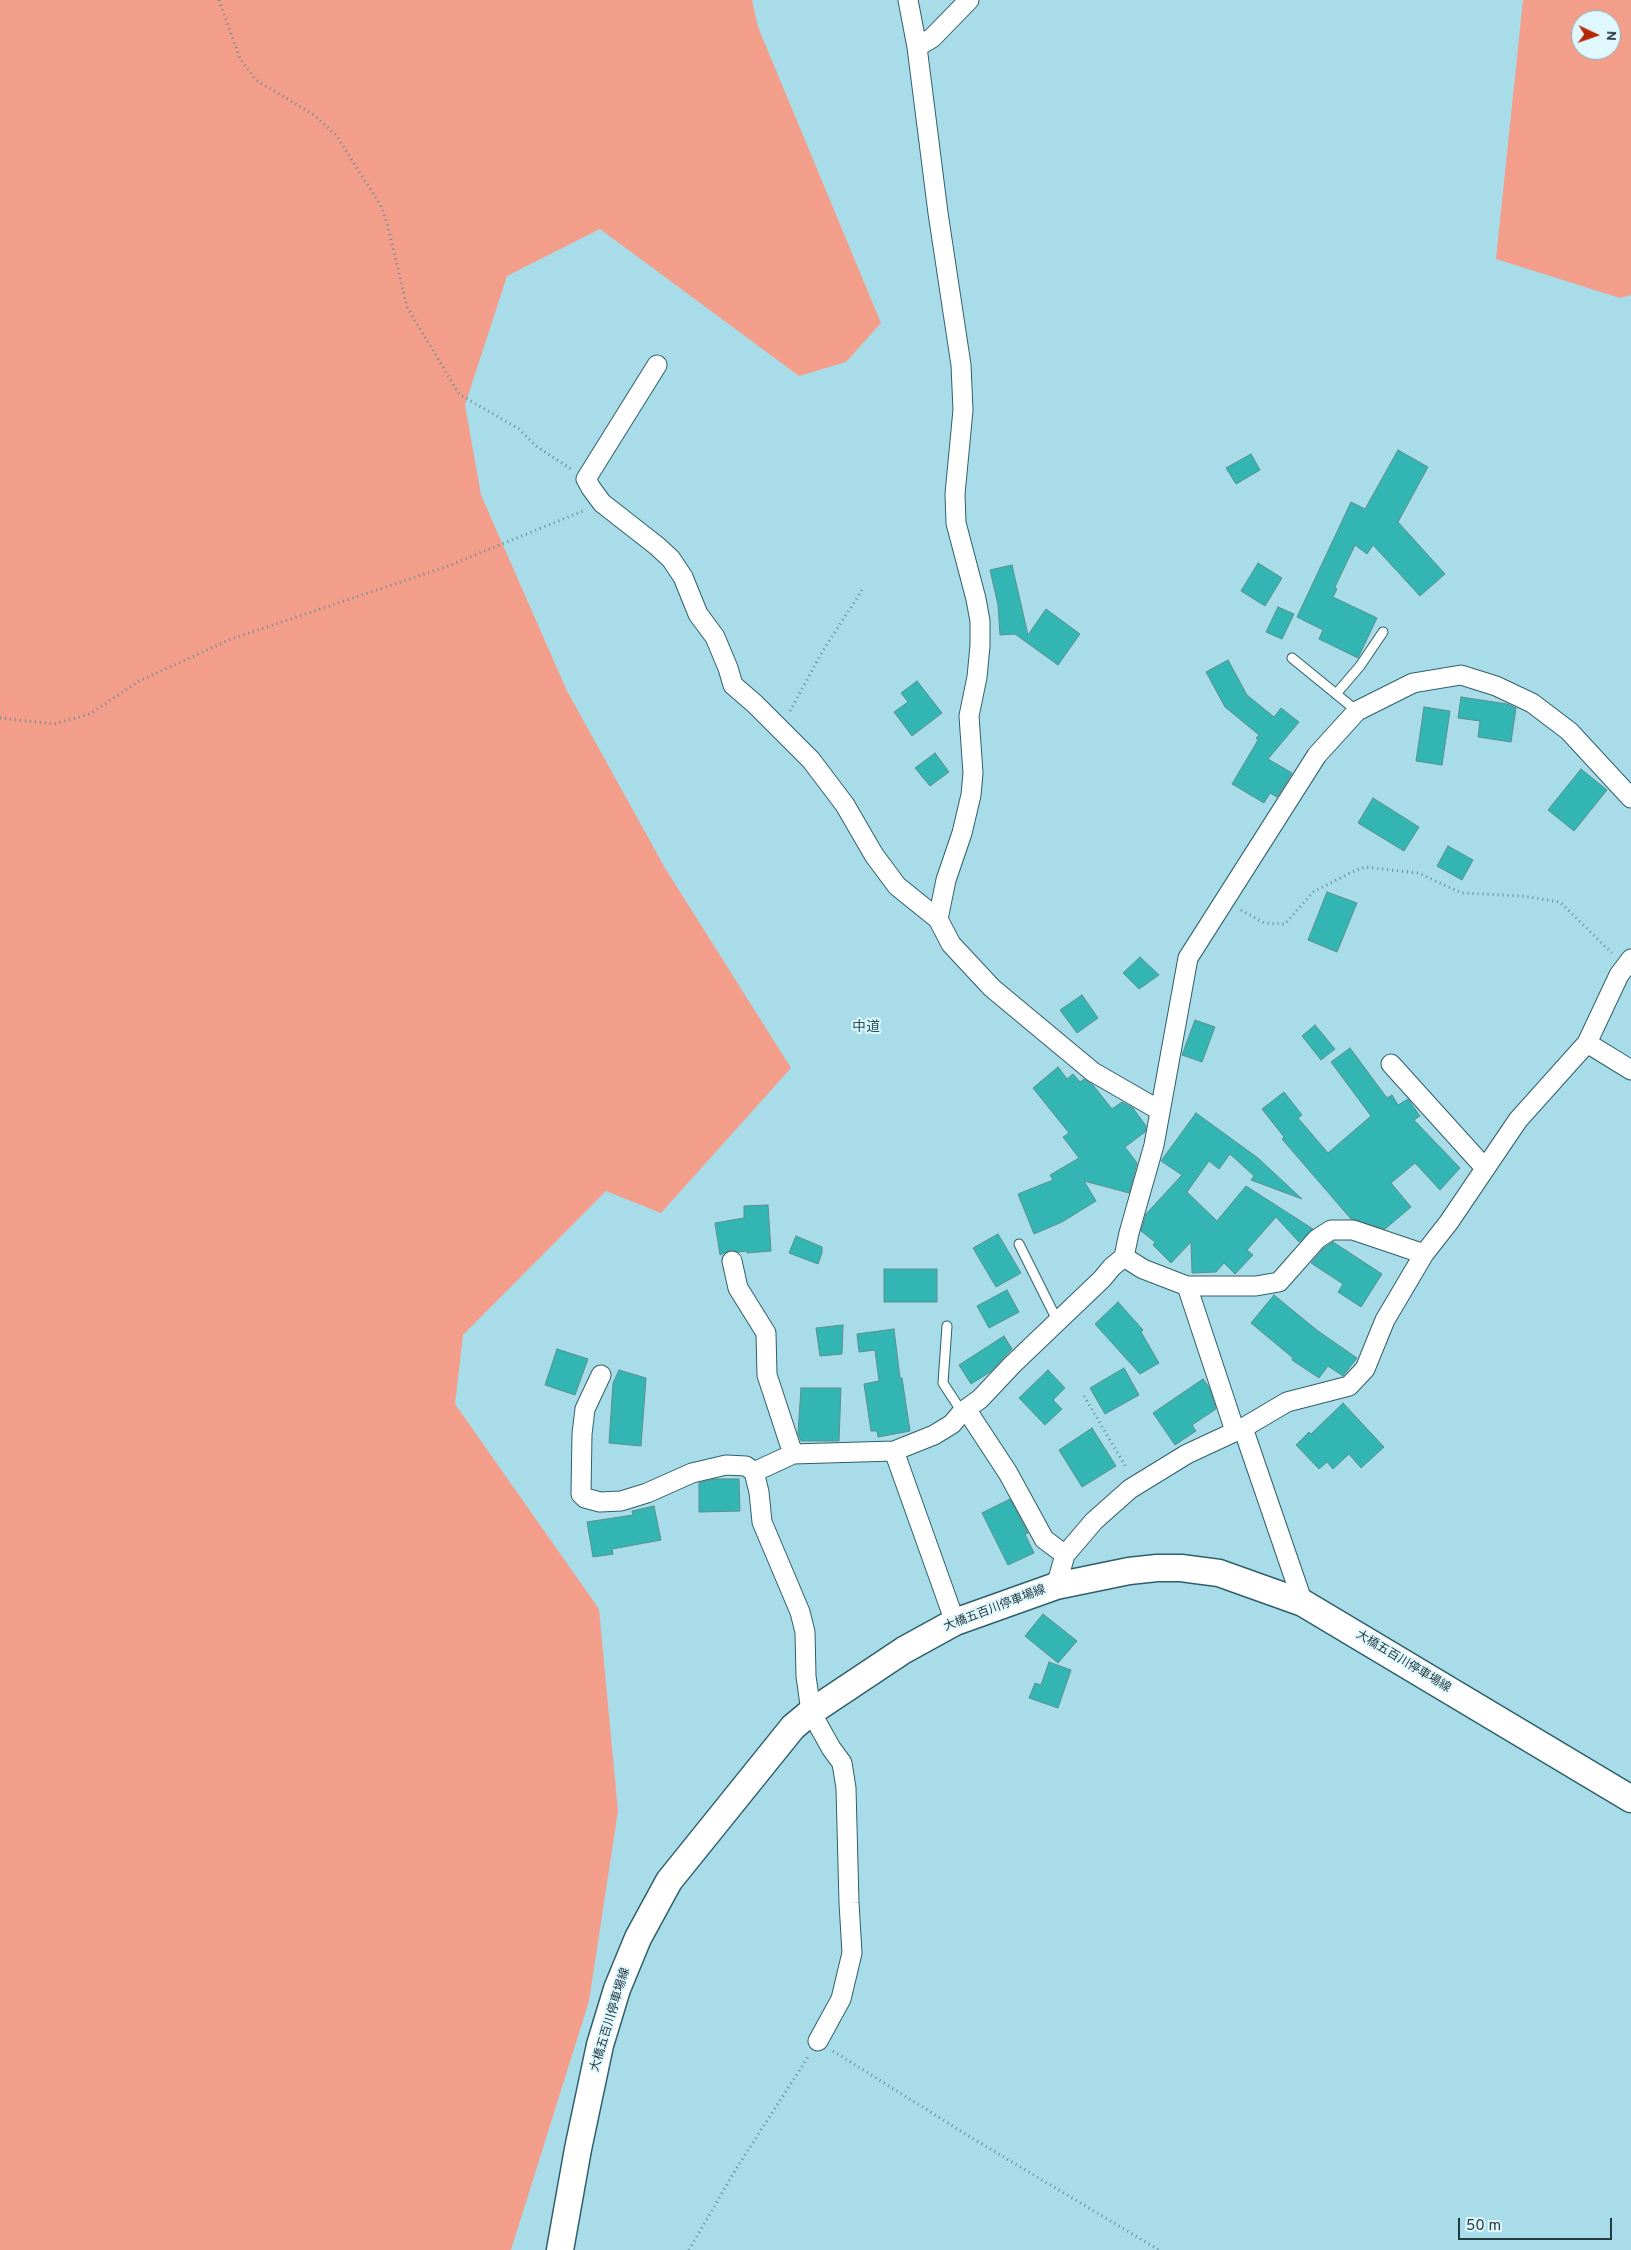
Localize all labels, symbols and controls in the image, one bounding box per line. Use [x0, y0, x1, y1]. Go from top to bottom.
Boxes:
north arrow [1571, 10, 1621, 60]
text: N [1602, 30, 1619, 41]
district label: 中道 [852, 1020, 880, 1036]
street label: 大橋五百川停車場線 [942, 1583, 1048, 1635]
street label: 大橋五百川停車場線 [1353, 1628, 1453, 1696]
street label: 大橋五百川停車場線 [588, 1966, 634, 2074]
scale bar [1461, 2208, 1615, 2240]
text: 50 m [1466, 2217, 1501, 2236]

